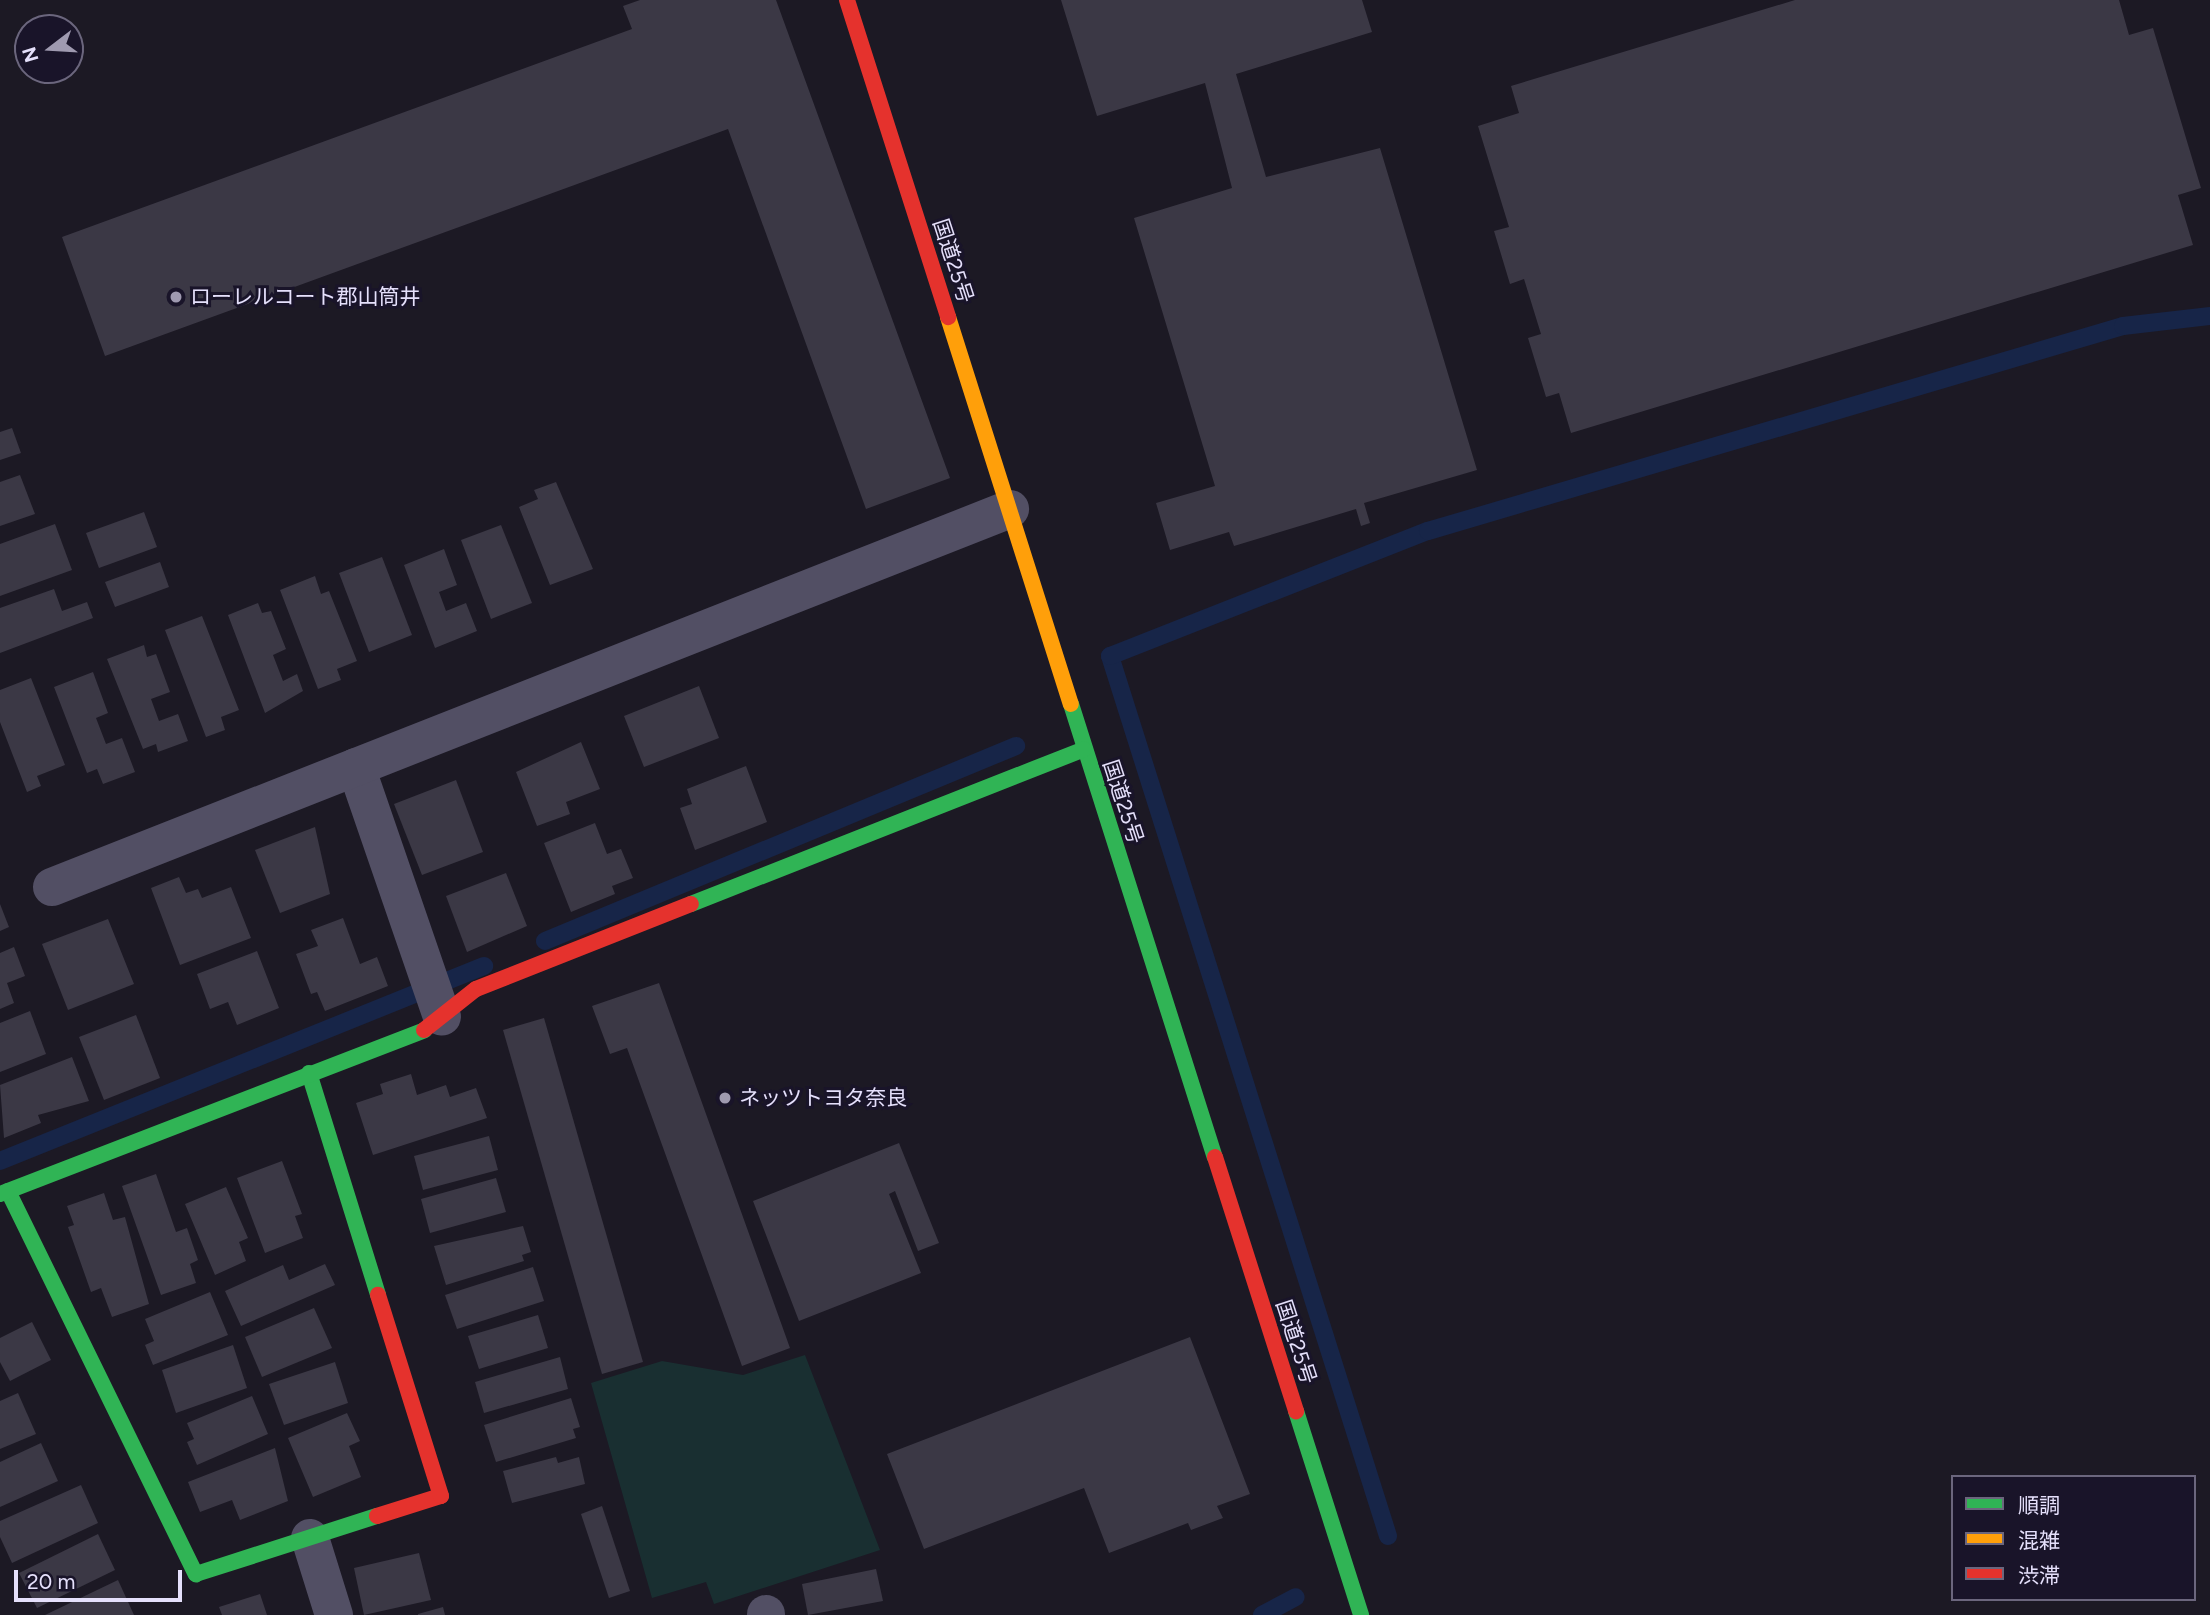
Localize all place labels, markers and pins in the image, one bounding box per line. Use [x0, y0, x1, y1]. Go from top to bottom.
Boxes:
place label: ローレルコート郡山筒井 [190, 284, 421, 310]
marker: ローレルコート郡山筒井 [168, 289, 184, 305]
place label: ネッツトヨタ奈良 [739, 1085, 907, 1111]
marker: ネッツトヨタ奈良 [717, 1090, 733, 1106]

